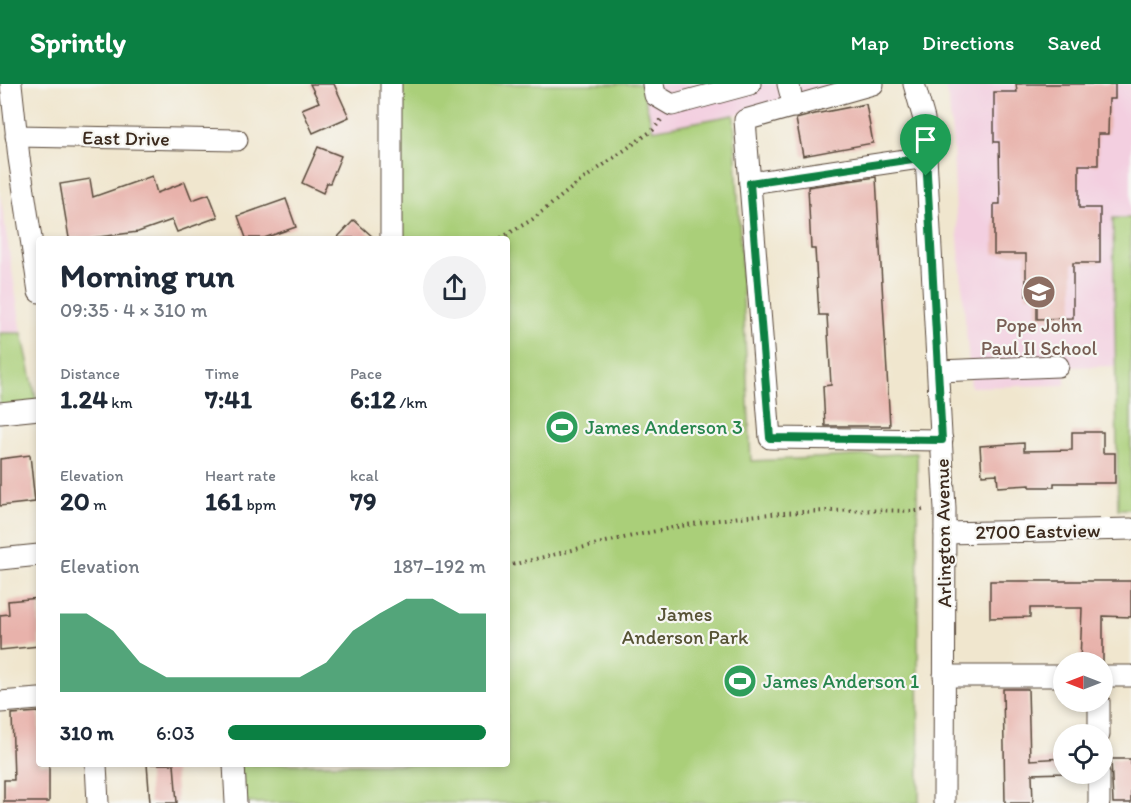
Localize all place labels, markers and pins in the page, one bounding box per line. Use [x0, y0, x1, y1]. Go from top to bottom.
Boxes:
pin [900, 114, 951, 176]
school or university icon: Pope John Paul II School [1021, 274, 1057, 310]
place label: Pope John Paul II School [981, 313, 1098, 360]
sports icon: James Anderson 3 [544, 409, 580, 445]
place label: James Anderson 3 [585, 415, 743, 439]
sports icon: James Anderson 1 [722, 663, 758, 699]
place label: James Anderson 1 [763, 669, 919, 693]

